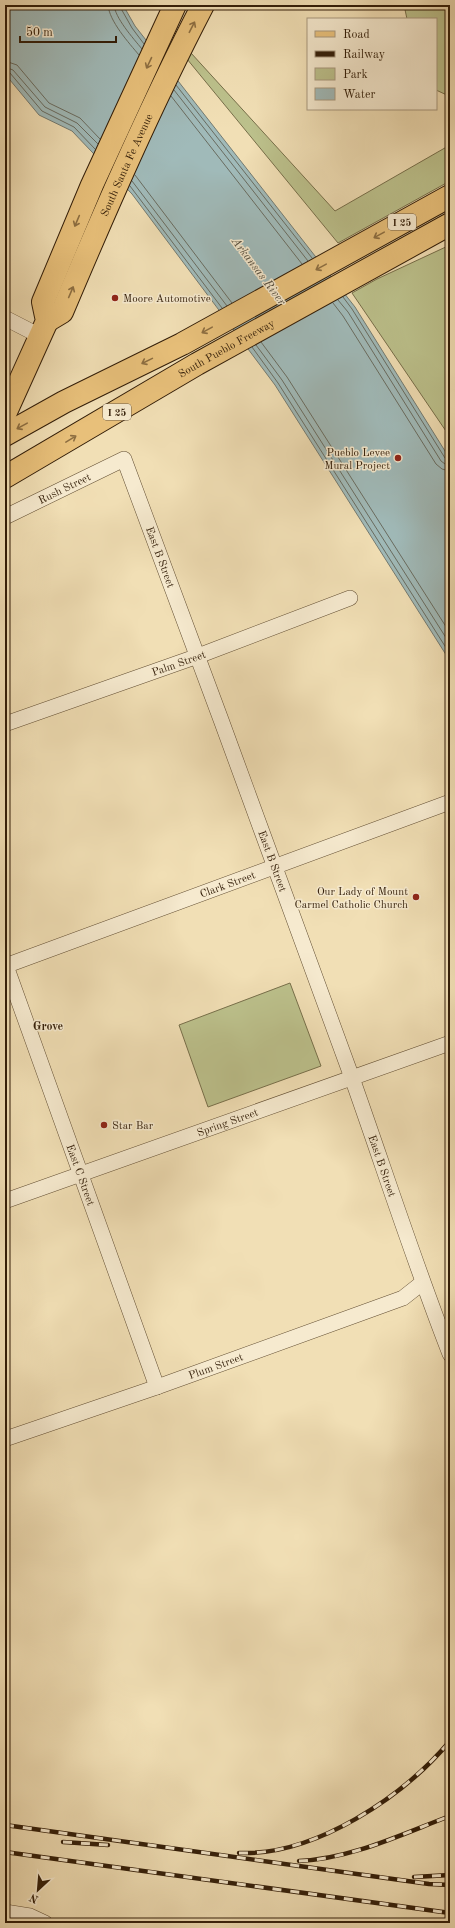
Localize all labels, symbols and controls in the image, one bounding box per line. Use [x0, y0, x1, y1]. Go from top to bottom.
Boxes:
scale bar [20, 18, 116, 44]
legend [307, 18, 437, 110]
one-way arrow [189, 21, 196, 33]
text: 50 m [26, 26, 53, 39]
text: Road [343, 29, 370, 41]
text: Railway [343, 49, 386, 61]
one-way arrow [145, 57, 152, 69]
text: Park [343, 69, 368, 81]
text: Water [343, 89, 376, 101]
street label: South Santa Fe Avenue [100, 112, 156, 219]
road number: I 25 [388, 214, 416, 230]
one-way arrow [73, 215, 81, 227]
one-way arrow [373, 232, 385, 239]
water label: Arkansas River [228, 235, 288, 308]
one-way arrow [315, 264, 327, 272]
one-way arrow [67, 287, 75, 299]
marker: Moore Automotive [110, 293, 120, 303]
place label: Moore Automotive [123, 294, 211, 305]
street label: South Pueblo Freeway [177, 318, 277, 381]
one-way arrow [201, 327, 213, 334]
one-way arrow [141, 358, 153, 365]
road number: I 25 [103, 404, 131, 420]
one-way arrow [16, 422, 28, 430]
one-way arrow [65, 435, 76, 443]
place label: Pueblo Levee Mural Project [324, 448, 390, 472]
marker: Pueblo Levee Mural Project [393, 453, 403, 463]
street label: Rush Street [37, 472, 93, 507]
street label: East B Street [143, 525, 176, 590]
street label: Palm Street [151, 650, 208, 679]
street label: East B Street [255, 829, 288, 894]
street label: Clark Street [199, 870, 257, 901]
place label: Our Lady of Mount Carmel Catholic Church [294, 887, 408, 911]
marker: Our Lady of Mount Carmel Catholic Church [411, 892, 421, 902]
district label: Grove [33, 1021, 64, 1033]
street label: Spring Street [196, 1107, 260, 1139]
marker: Star Bar [99, 1120, 109, 1130]
place label: Star Bar [112, 1121, 154, 1132]
street label: East B Street [365, 1134, 397, 1199]
street label: East C Street [63, 1143, 96, 1208]
street label: Plum Street [187, 1352, 245, 1382]
north arrow [18, 1870, 58, 1910]
text: N [28, 1891, 40, 1904]

